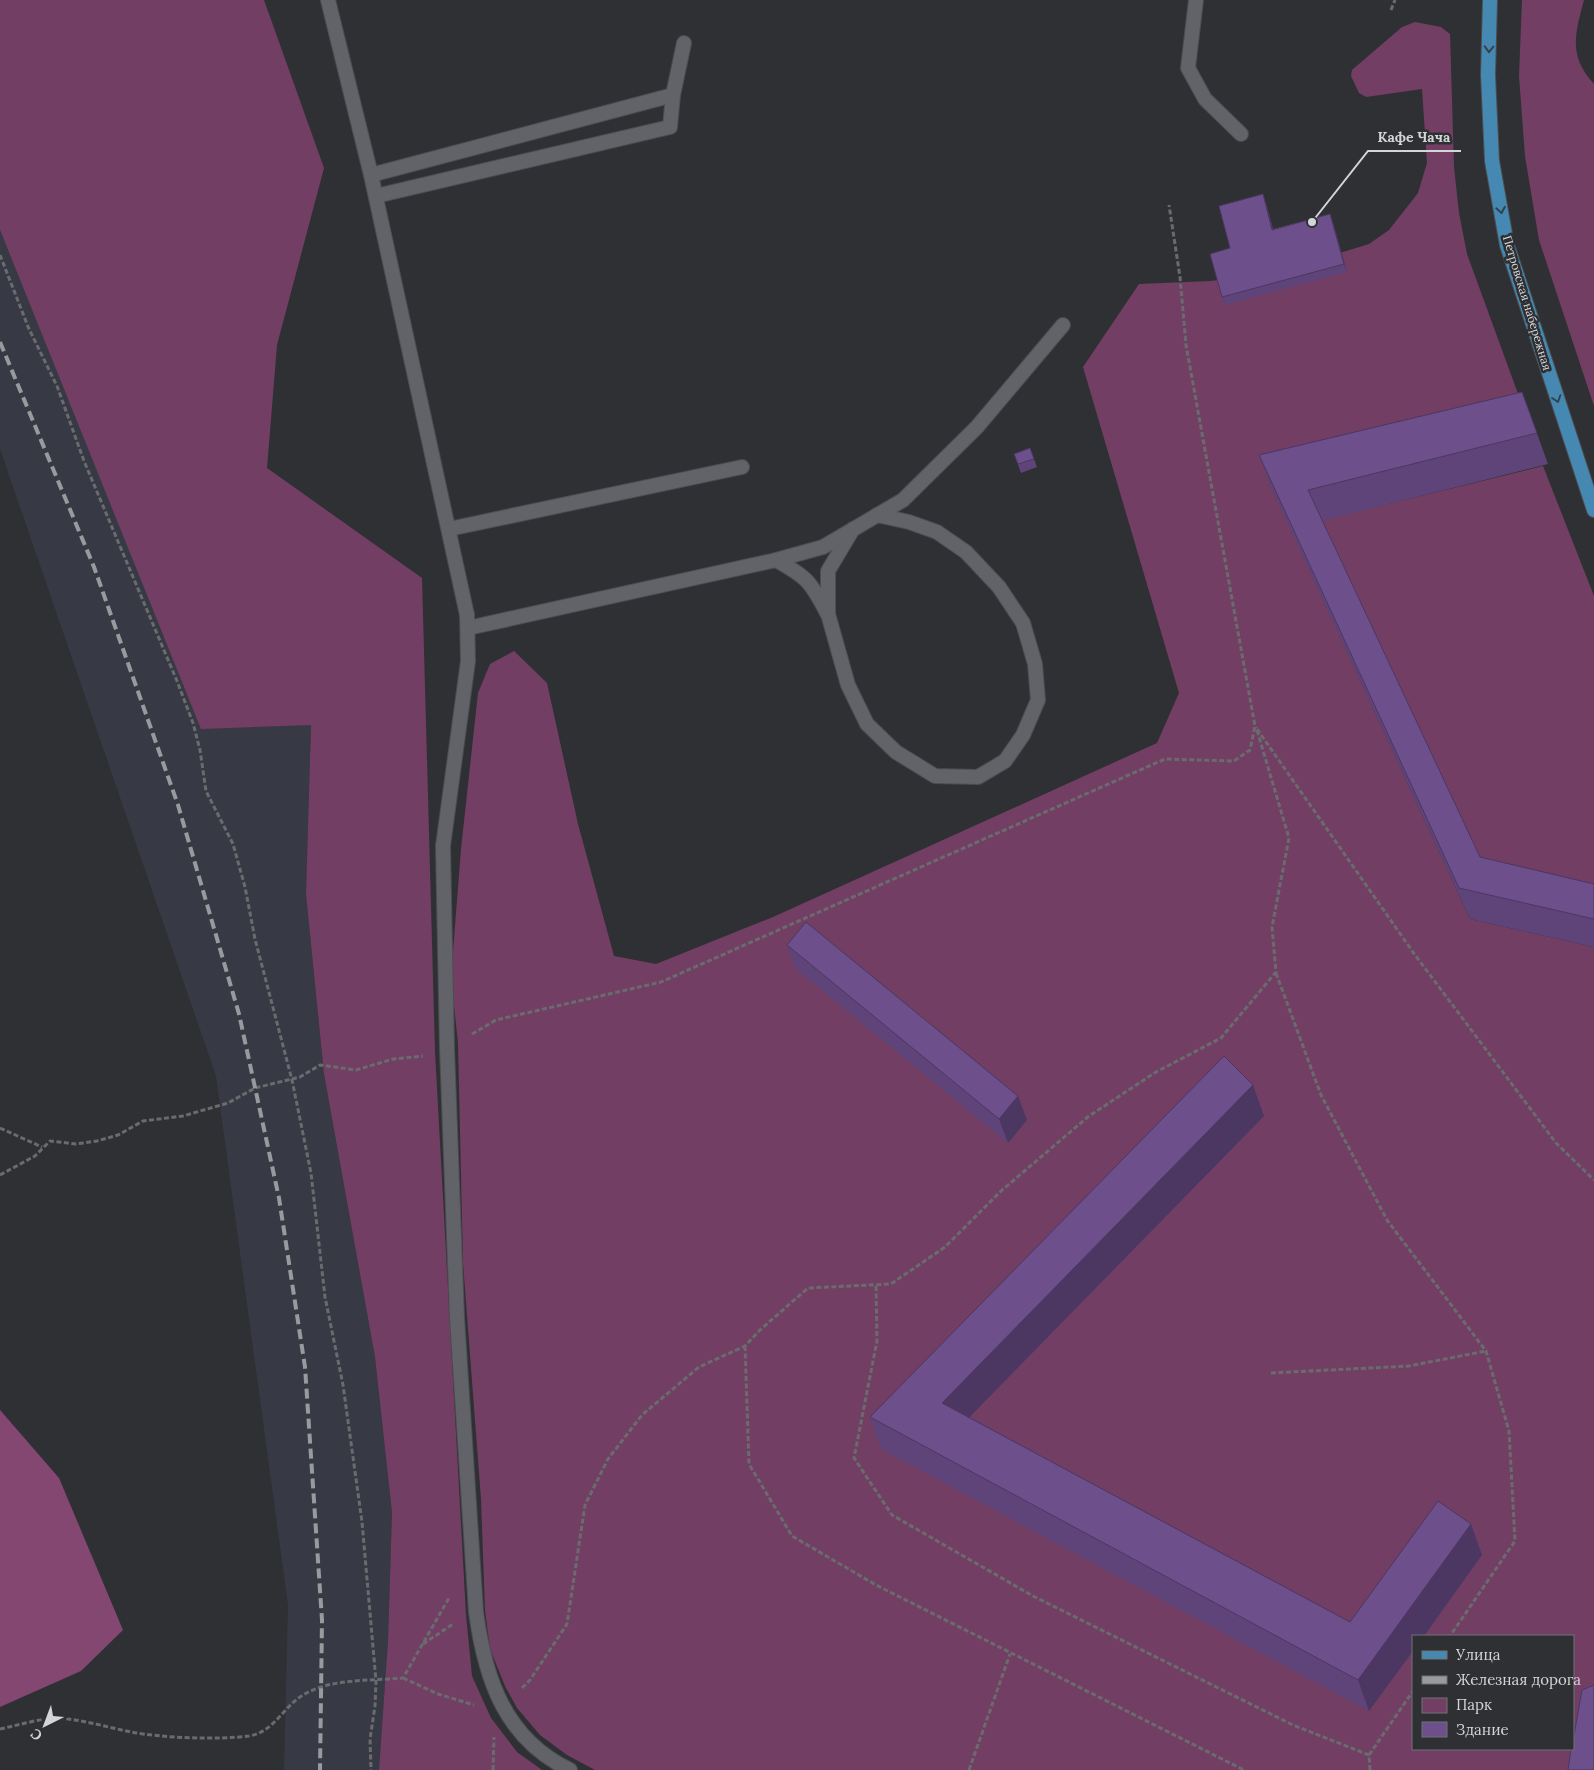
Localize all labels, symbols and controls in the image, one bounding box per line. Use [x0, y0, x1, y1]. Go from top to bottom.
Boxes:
one-way arrow [1483, 45, 1494, 53]
callout: Кафе Чача [1368, 122, 1461, 151]
text: Кафе Чача [1378, 128, 1451, 146]
one-way arrow [1495, 206, 1505, 215]
street label: Петровская набережная [1500, 234, 1555, 372]
one-way arrow [1551, 395, 1561, 403]
legend [1412, 1635, 1574, 1750]
text: Улица [1455, 1645, 1501, 1664]
text: Железная дорога [1456, 1670, 1581, 1689]
text: Парк [1456, 1695, 1492, 1714]
north arrow [20, 1700, 70, 1750]
text: Здание [1456, 1720, 1509, 1739]
text: С [26, 1725, 46, 1745]

